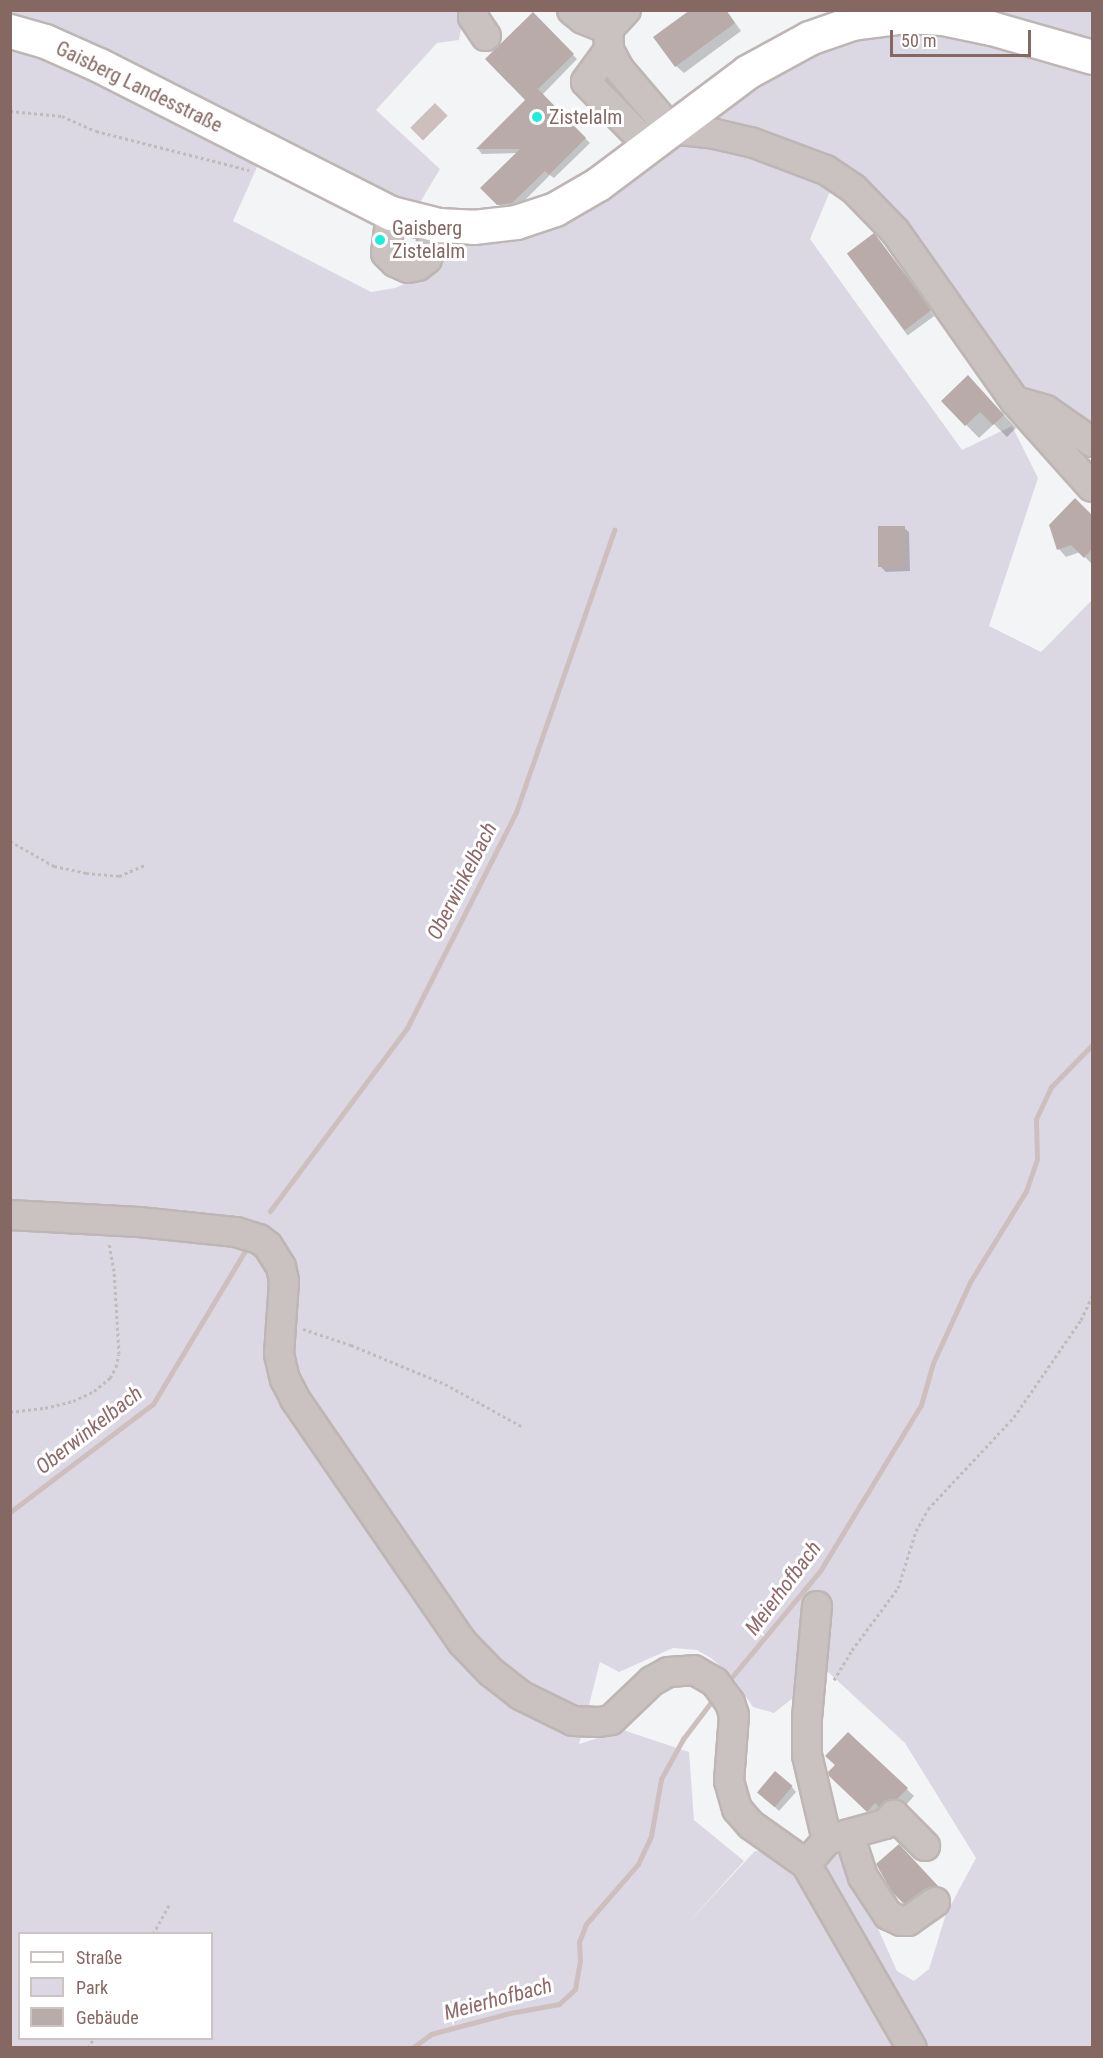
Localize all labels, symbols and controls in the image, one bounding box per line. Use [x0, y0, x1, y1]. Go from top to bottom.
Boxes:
scale bar [893, 18, 1034, 56]
text: 50 m [901, 30, 936, 51]
street label: Gaisberg Landesstraße [52, 36, 226, 138]
place label: Zistelalm [549, 105, 622, 129]
marker: Zistelalm [530, 110, 544, 124]
place label: Gaisberg Zistelalm [392, 216, 465, 263]
marker: Gaisberg Zistelalm [373, 233, 387, 247]
water label: Oberwinkelbach [422, 818, 502, 944]
water label: Oberwinkelbach [31, 1381, 147, 1479]
water label: Meierhofbach [740, 1536, 826, 1640]
legend [18, 1932, 213, 2040]
text: Straße [76, 1947, 122, 1968]
water label: Meierhofbach [441, 1972, 555, 2026]
text: Park [76, 1977, 108, 1998]
text: Gebäude [76, 2007, 139, 2028]

